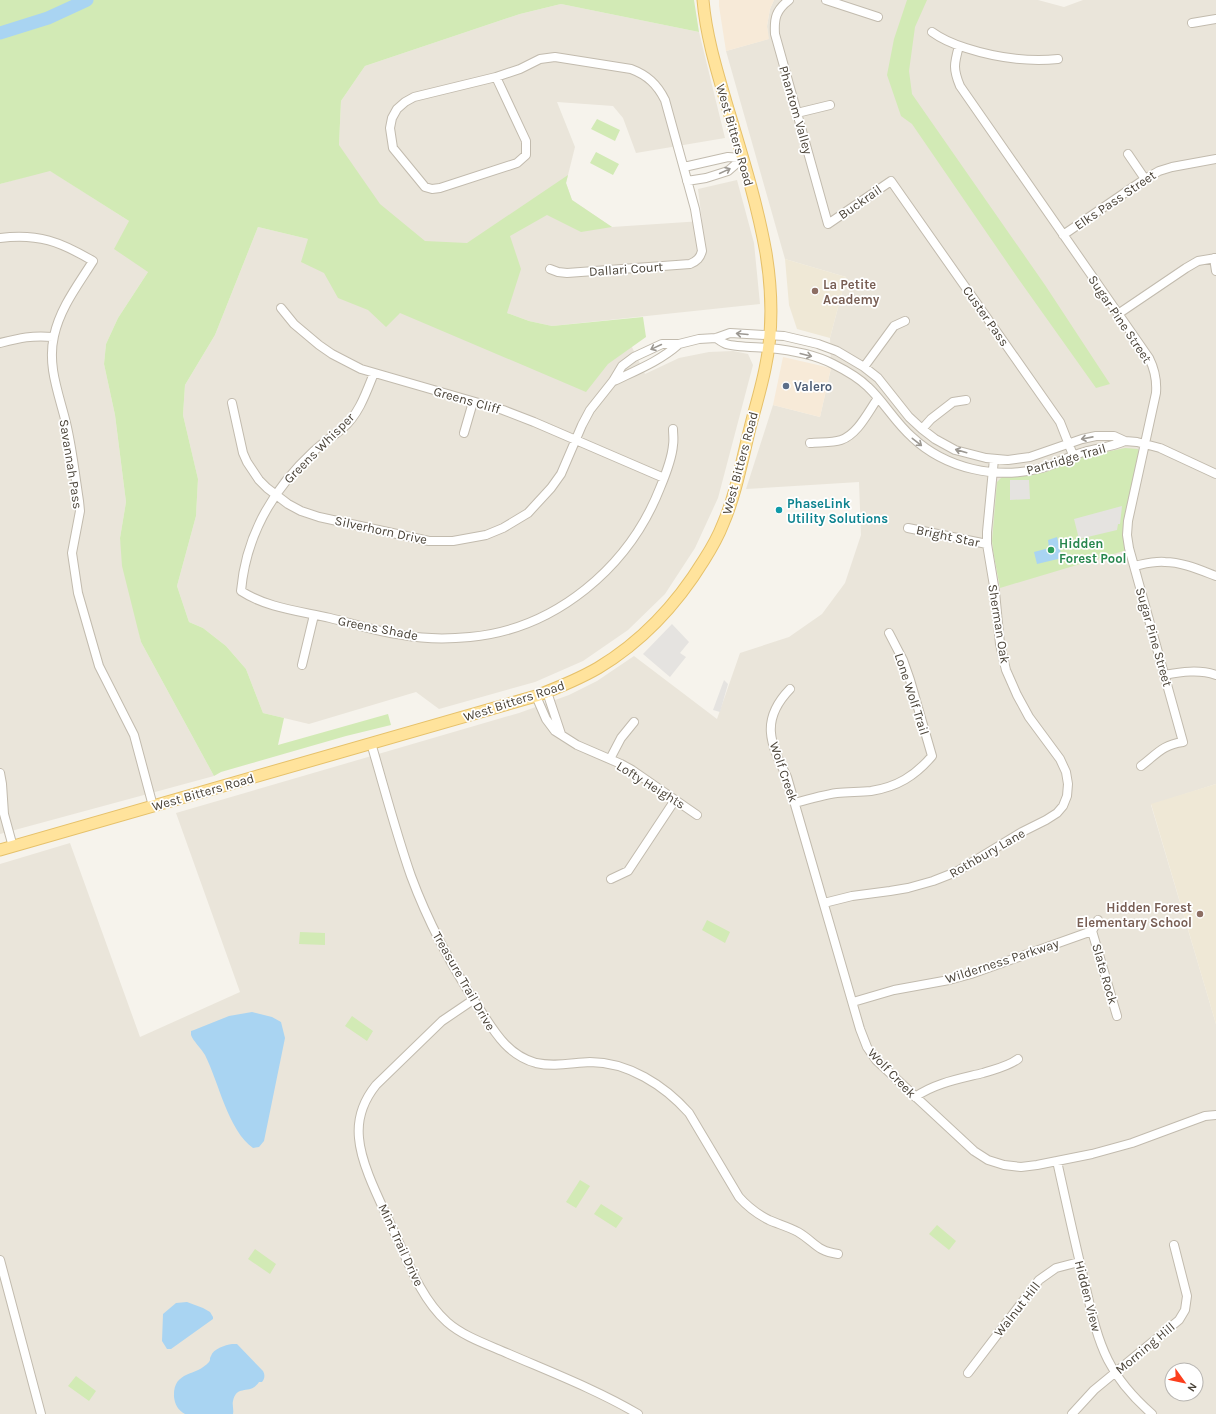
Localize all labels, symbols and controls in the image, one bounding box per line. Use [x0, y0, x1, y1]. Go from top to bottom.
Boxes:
street label: Phantom Valley [776, 64, 816, 156]
street label: West Bitters Road [713, 82, 757, 188]
one-way arrow [718, 167, 730, 174]
street label: Elks Pass Street [1071, 167, 1159, 233]
street label: Buckrail [835, 182, 885, 222]
street label: Dallari Court [588, 259, 664, 279]
street label: Sugar Pine Street [1085, 272, 1155, 366]
place label: La Petite Academy [823, 277, 880, 307]
street label: Custer Pass [960, 283, 1012, 349]
marker: La Petite Academy [810, 286, 820, 296]
one-way arrow [736, 330, 749, 337]
one-way arrow [650, 344, 662, 351]
one-way arrow [800, 351, 813, 359]
place label: Valero [794, 379, 832, 394]
marker: Valero [781, 381, 791, 391]
street label: Greens Cliff [432, 383, 503, 417]
street label: Greens Whisper [281, 409, 358, 486]
street label: West Bitters Road [719, 410, 761, 516]
street label: Savannah Pass [57, 418, 86, 510]
one-way arrow [1081, 435, 1094, 443]
one-way arrow [912, 437, 923, 446]
street label: Partridge Trail [1024, 440, 1108, 478]
one-way arrow [955, 447, 968, 455]
place label: PhaseLink Utility Solutions [787, 496, 888, 526]
marker: PhaseLink Utility Solutions [774, 505, 784, 515]
street label: Silverhorn Drive [333, 513, 429, 547]
street label: Bright Star [915, 522, 981, 550]
place label: Hidden Forest Pool [1059, 536, 1127, 566]
marker: Hidden Forest Pool [1046, 545, 1056, 555]
street label: Sherman Oak [985, 583, 1013, 665]
street label: Sugar Pine Street [1133, 586, 1175, 688]
street label: Greens Shade [337, 613, 420, 643]
street label: Lone Wolf Trail [892, 651, 932, 737]
street label: West Bitters Road [461, 678, 567, 724]
street label: Wolf Creek [767, 740, 801, 804]
street label: Lofty Heights [614, 758, 688, 812]
street label: West Bitters Road [150, 770, 256, 814]
street label: Rothbury Lane [946, 825, 1028, 881]
place label: Hidden Forest Elementary School [1077, 900, 1192, 930]
marker: Hidden Forest Elementary School [1195, 909, 1205, 919]
street label: Treasure Trail Drive [430, 929, 499, 1033]
street label: Wilderness Parkway [943, 936, 1061, 986]
street label: Slate Rock [1089, 942, 1121, 1006]
street label: Wolf Creek [865, 1045, 919, 1101]
street label: Mint Trail Drive [375, 1201, 427, 1289]
street label: Hidden View [1072, 1259, 1104, 1334]
street label: Walnut Hill [991, 1279, 1043, 1339]
street label: Morning Hill [1112, 1319, 1178, 1377]
north arrow [1164, 1362, 1204, 1402]
text: N [1184, 1380, 1200, 1394]

